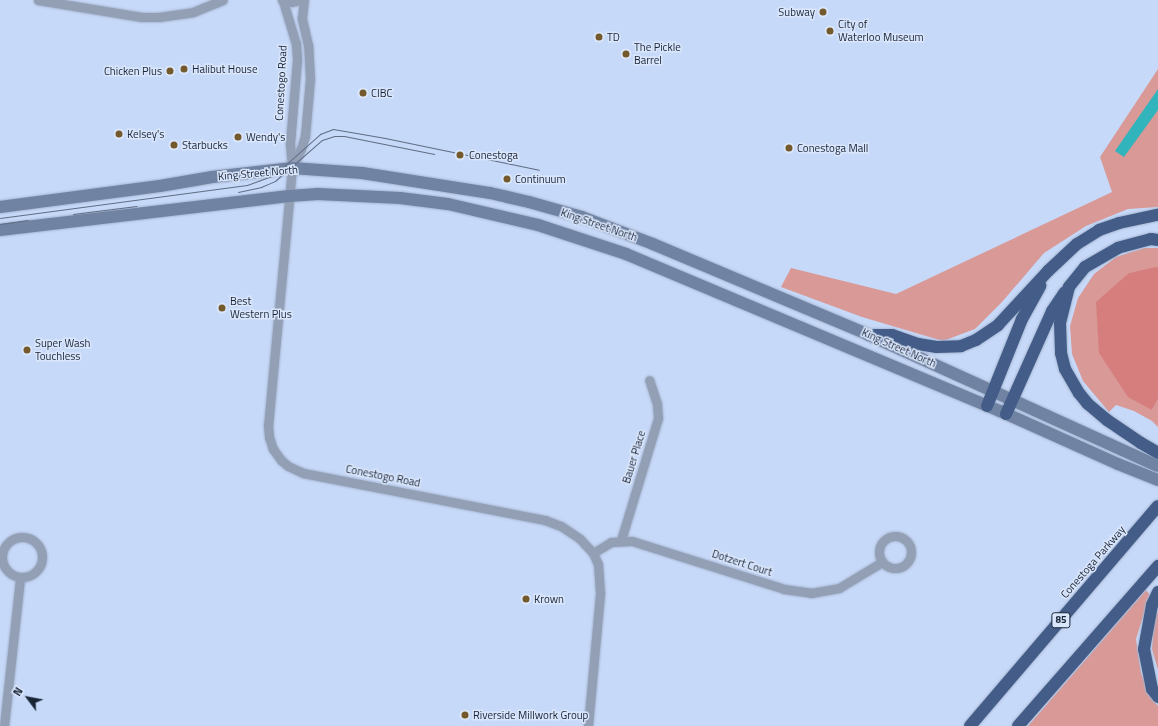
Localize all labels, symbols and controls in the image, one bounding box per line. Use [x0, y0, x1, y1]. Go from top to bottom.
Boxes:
place label: Subway [778, 5, 815, 19]
marker: Subway [818, 7, 828, 17]
place label: City of Waterloo Museum [838, 18, 924, 44]
marker: City of Waterloo Museum [825, 26, 835, 36]
place label: TD [607, 30, 620, 44]
marker: TD [594, 32, 604, 42]
place label: The Pickle Barrel [634, 41, 681, 67]
street label: Conestogo Road [272, 45, 290, 121]
marker: The Pickle Barrel [621, 49, 631, 59]
place label: Halibut House [192, 62, 257, 76]
place label: Chicken Plus [104, 64, 162, 78]
marker: Halibut House [179, 64, 189, 74]
marker: Chicken Plus [165, 66, 175, 76]
place label: CIBC [371, 86, 392, 100]
marker: CIBC [358, 88, 368, 98]
place label: Kelsey's [127, 127, 164, 141]
marker: Kelsey's [114, 129, 124, 139]
place label: Wendy's [246, 130, 285, 144]
marker: Wendy's [233, 132, 243, 142]
place label: Starbucks [182, 138, 228, 152]
marker: Starbucks [169, 140, 179, 150]
place label: Conestoga Mall [797, 141, 868, 155]
marker: Conestoga Mall [784, 143, 794, 153]
place label: Conestoga [469, 148, 518, 162]
marker: Conestoga [454, 149, 466, 161]
street label: King Street North [217, 163, 299, 183]
place label: Continuum [515, 172, 566, 186]
marker: Continuum [502, 174, 512, 184]
street label: King Street North [559, 206, 639, 244]
place label: Best Western Plus [230, 295, 292, 321]
marker: Best Western Plus [217, 303, 227, 313]
street label: King Street North [860, 326, 938, 370]
place label: Super Wash Touchless [35, 337, 90, 363]
marker: Super Wash Touchless [22, 345, 32, 355]
street label: Bauer Place [620, 429, 648, 485]
street label: Conestogo Road [345, 462, 421, 490]
street label: Conestoga Parkway [1058, 523, 1128, 601]
street label: Dotzert Court [710, 547, 774, 579]
place label: Krown [534, 592, 564, 606]
marker: Krown [521, 594, 531, 604]
road number: 85 [1051, 612, 1071, 628]
north arrow [8, 678, 48, 718]
text: N [9, 684, 27, 699]
place label: Riverside Millwork Group [473, 708, 588, 722]
marker: Riverside Millwork Group [460, 710, 470, 720]

